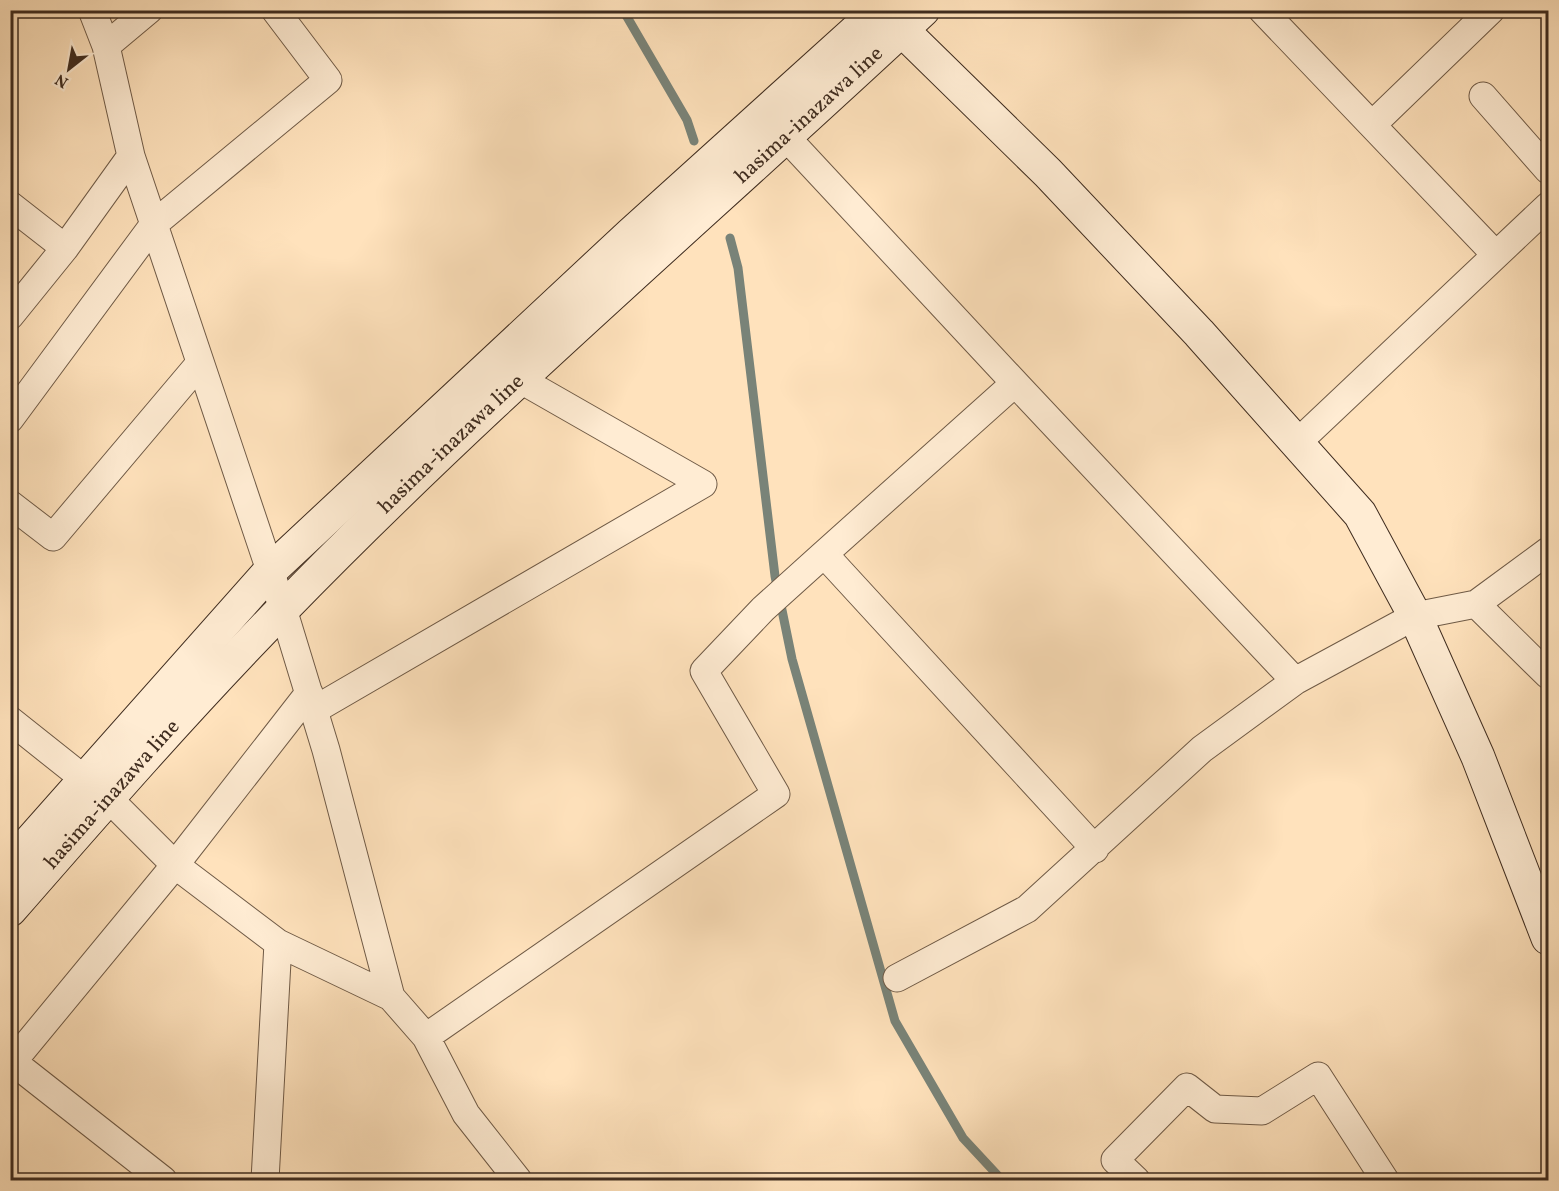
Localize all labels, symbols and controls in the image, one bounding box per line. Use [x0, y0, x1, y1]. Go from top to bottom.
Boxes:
north arrow [39, 39, 99, 99]
street label: hasima-inazawa line [728, 40, 890, 190]
text: N [51, 68, 73, 93]
street label: hasima-inazawa line [372, 367, 531, 521]
street label: hasima-inazawa line [37, 713, 186, 876]

